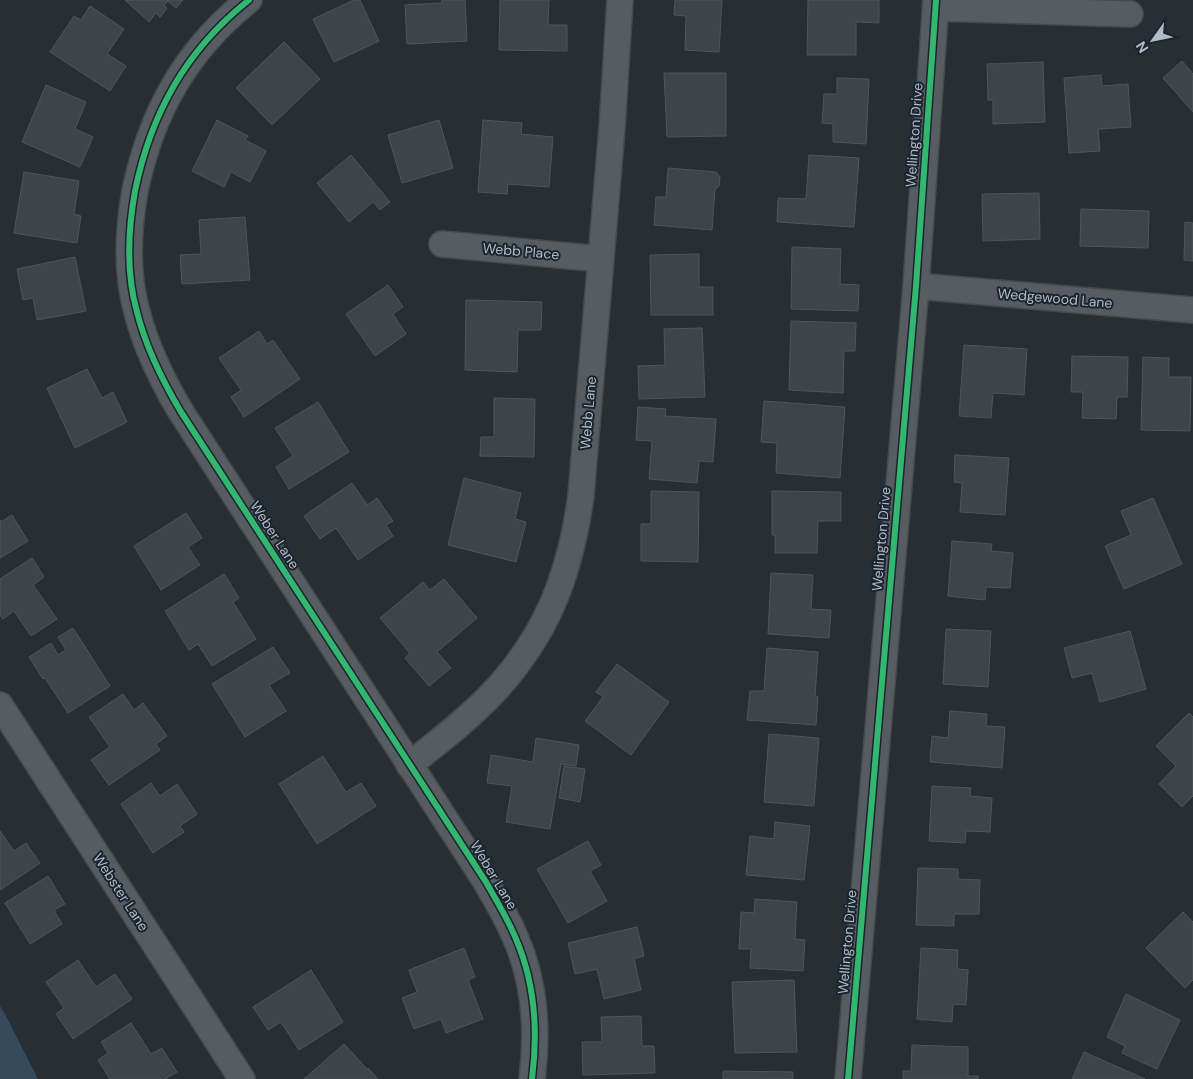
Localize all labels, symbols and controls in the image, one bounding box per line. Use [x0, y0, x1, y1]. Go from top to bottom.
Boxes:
north arrow [1128, 15, 1178, 65]
text: N [1132, 38, 1152, 56]
street label: Wellington Drive [901, 82, 927, 188]
street label: Webb Place [482, 239, 560, 263]
street label: Wedgewood Lane [997, 284, 1113, 312]
street label: Webb Lane [576, 376, 600, 450]
street label: Wellington Drive [867, 486, 895, 592]
street label: Weber Lane [246, 498, 304, 572]
street label: Weber Lane [466, 837, 522, 913]
street label: Webster Lane [89, 850, 153, 934]
street label: Wellington Drive [833, 889, 861, 995]

